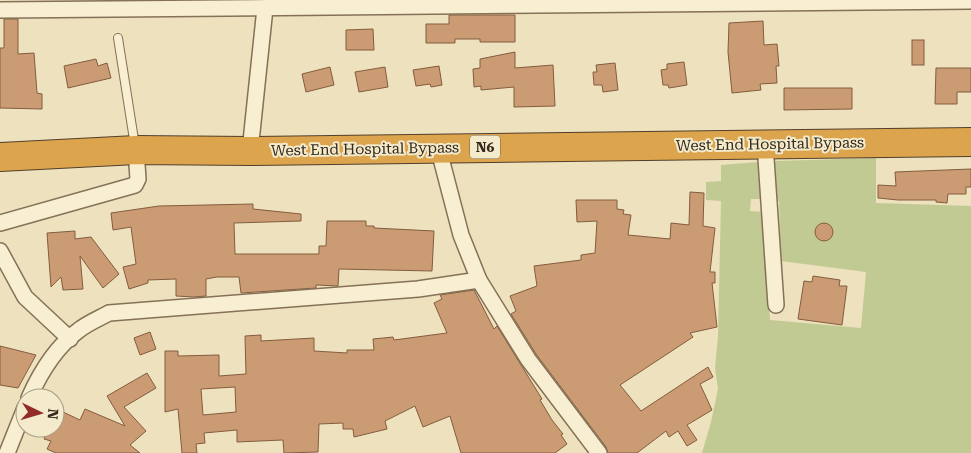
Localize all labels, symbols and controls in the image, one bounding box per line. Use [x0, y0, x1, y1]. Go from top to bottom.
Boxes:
street label: West End Hospital Bypass [676, 133, 864, 155]
road number: N6 [470, 136, 500, 158]
street label: West End Hospital Bypass [271, 138, 459, 160]
north arrow [15, 388, 65, 438]
text: N [44, 408, 61, 420]

